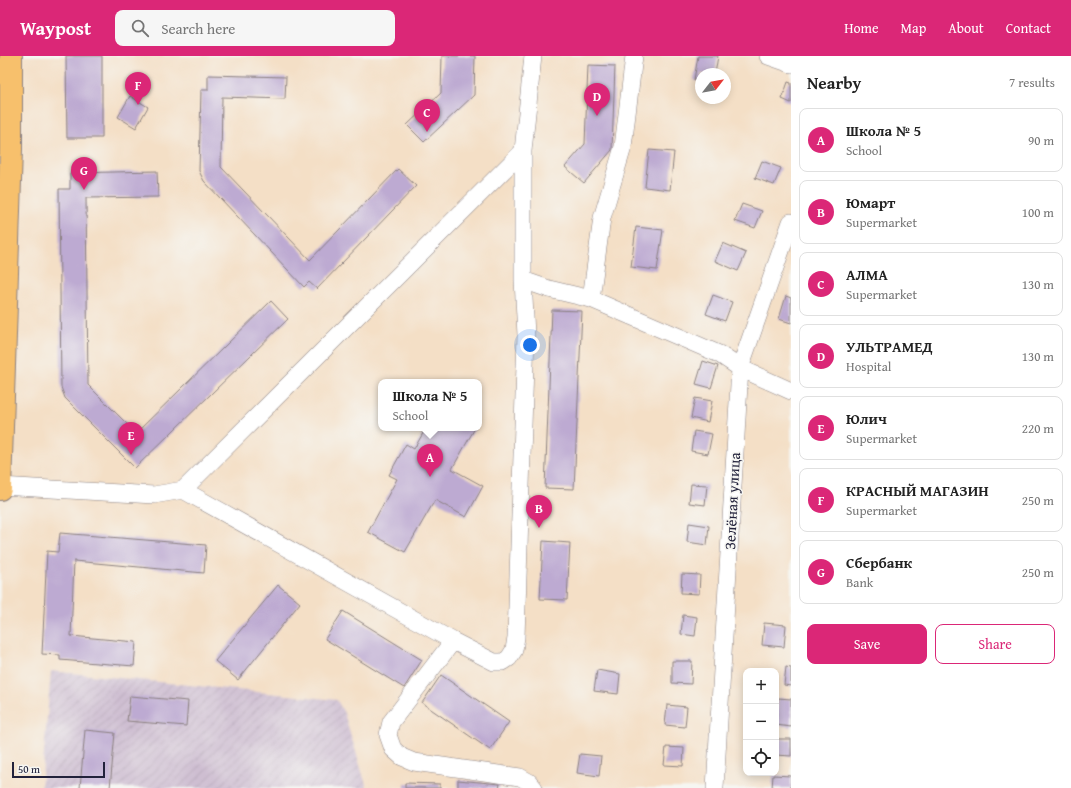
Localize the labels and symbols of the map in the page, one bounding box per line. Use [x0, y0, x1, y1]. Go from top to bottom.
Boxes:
north arrow [695, 68, 731, 104]
pin: F [125, 72, 151, 105]
pin: D [584, 83, 610, 116]
pin: C [414, 99, 440, 132]
pin: G [71, 157, 97, 190]
your location [520, 335, 540, 355]
pin: E [118, 422, 144, 455]
pin: A [417, 444, 443, 477]
street label: Зелёная улица [719, 451, 745, 550]
pin: B [526, 495, 552, 528]
scale bar [12, 760, 105, 779]

